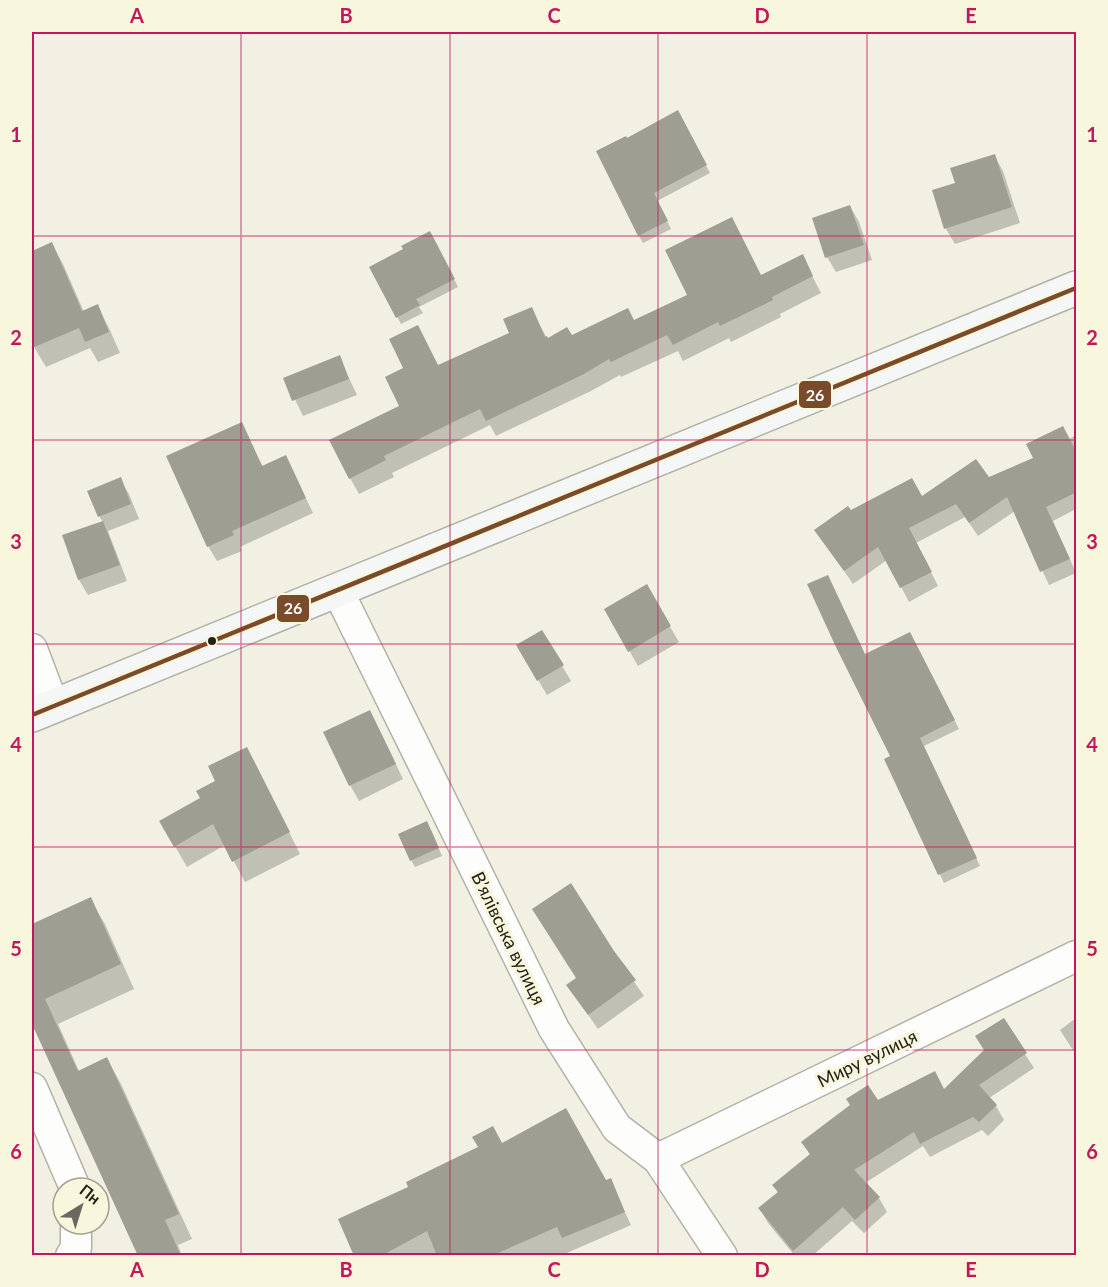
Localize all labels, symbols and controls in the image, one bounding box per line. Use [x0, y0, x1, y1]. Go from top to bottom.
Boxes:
text: A [129, 3, 144, 27]
text: B [339, 3, 353, 27]
text: C [547, 3, 561, 27]
text: D [754, 3, 770, 27]
text: E [965, 3, 977, 27]
text: 1 [10, 122, 22, 146]
text: 1 [1086, 122, 1098, 146]
text: 2 [10, 325, 22, 349]
text: 2 [1086, 325, 1098, 349]
line badge: 26 [798, 380, 832, 409]
text: 26 [806, 385, 824, 404]
text: 3 [10, 529, 22, 553]
text: 3 [1086, 529, 1098, 553]
line badge: 26 [276, 594, 310, 623]
text: 26 [284, 598, 302, 617]
unlabelled marker [206, 635, 218, 647]
text: 4 [10, 732, 22, 756]
text: 4 [1086, 732, 1098, 756]
street label: В’ялівська вулиця [467, 868, 551, 1008]
text: 5 [10, 936, 22, 960]
text: 5 [1086, 936, 1098, 960]
street label: Миру вулиця [813, 1024, 921, 1092]
text: 6 [10, 1139, 22, 1163]
text: 6 [1086, 1139, 1098, 1163]
north arrow [51, 1176, 111, 1236]
text: Пн [76, 1180, 105, 1208]
text: A [129, 1257, 144, 1281]
text: B [339, 1257, 353, 1281]
text: C [547, 1257, 561, 1281]
text: D [754, 1257, 770, 1281]
text: E [965, 1257, 977, 1281]

